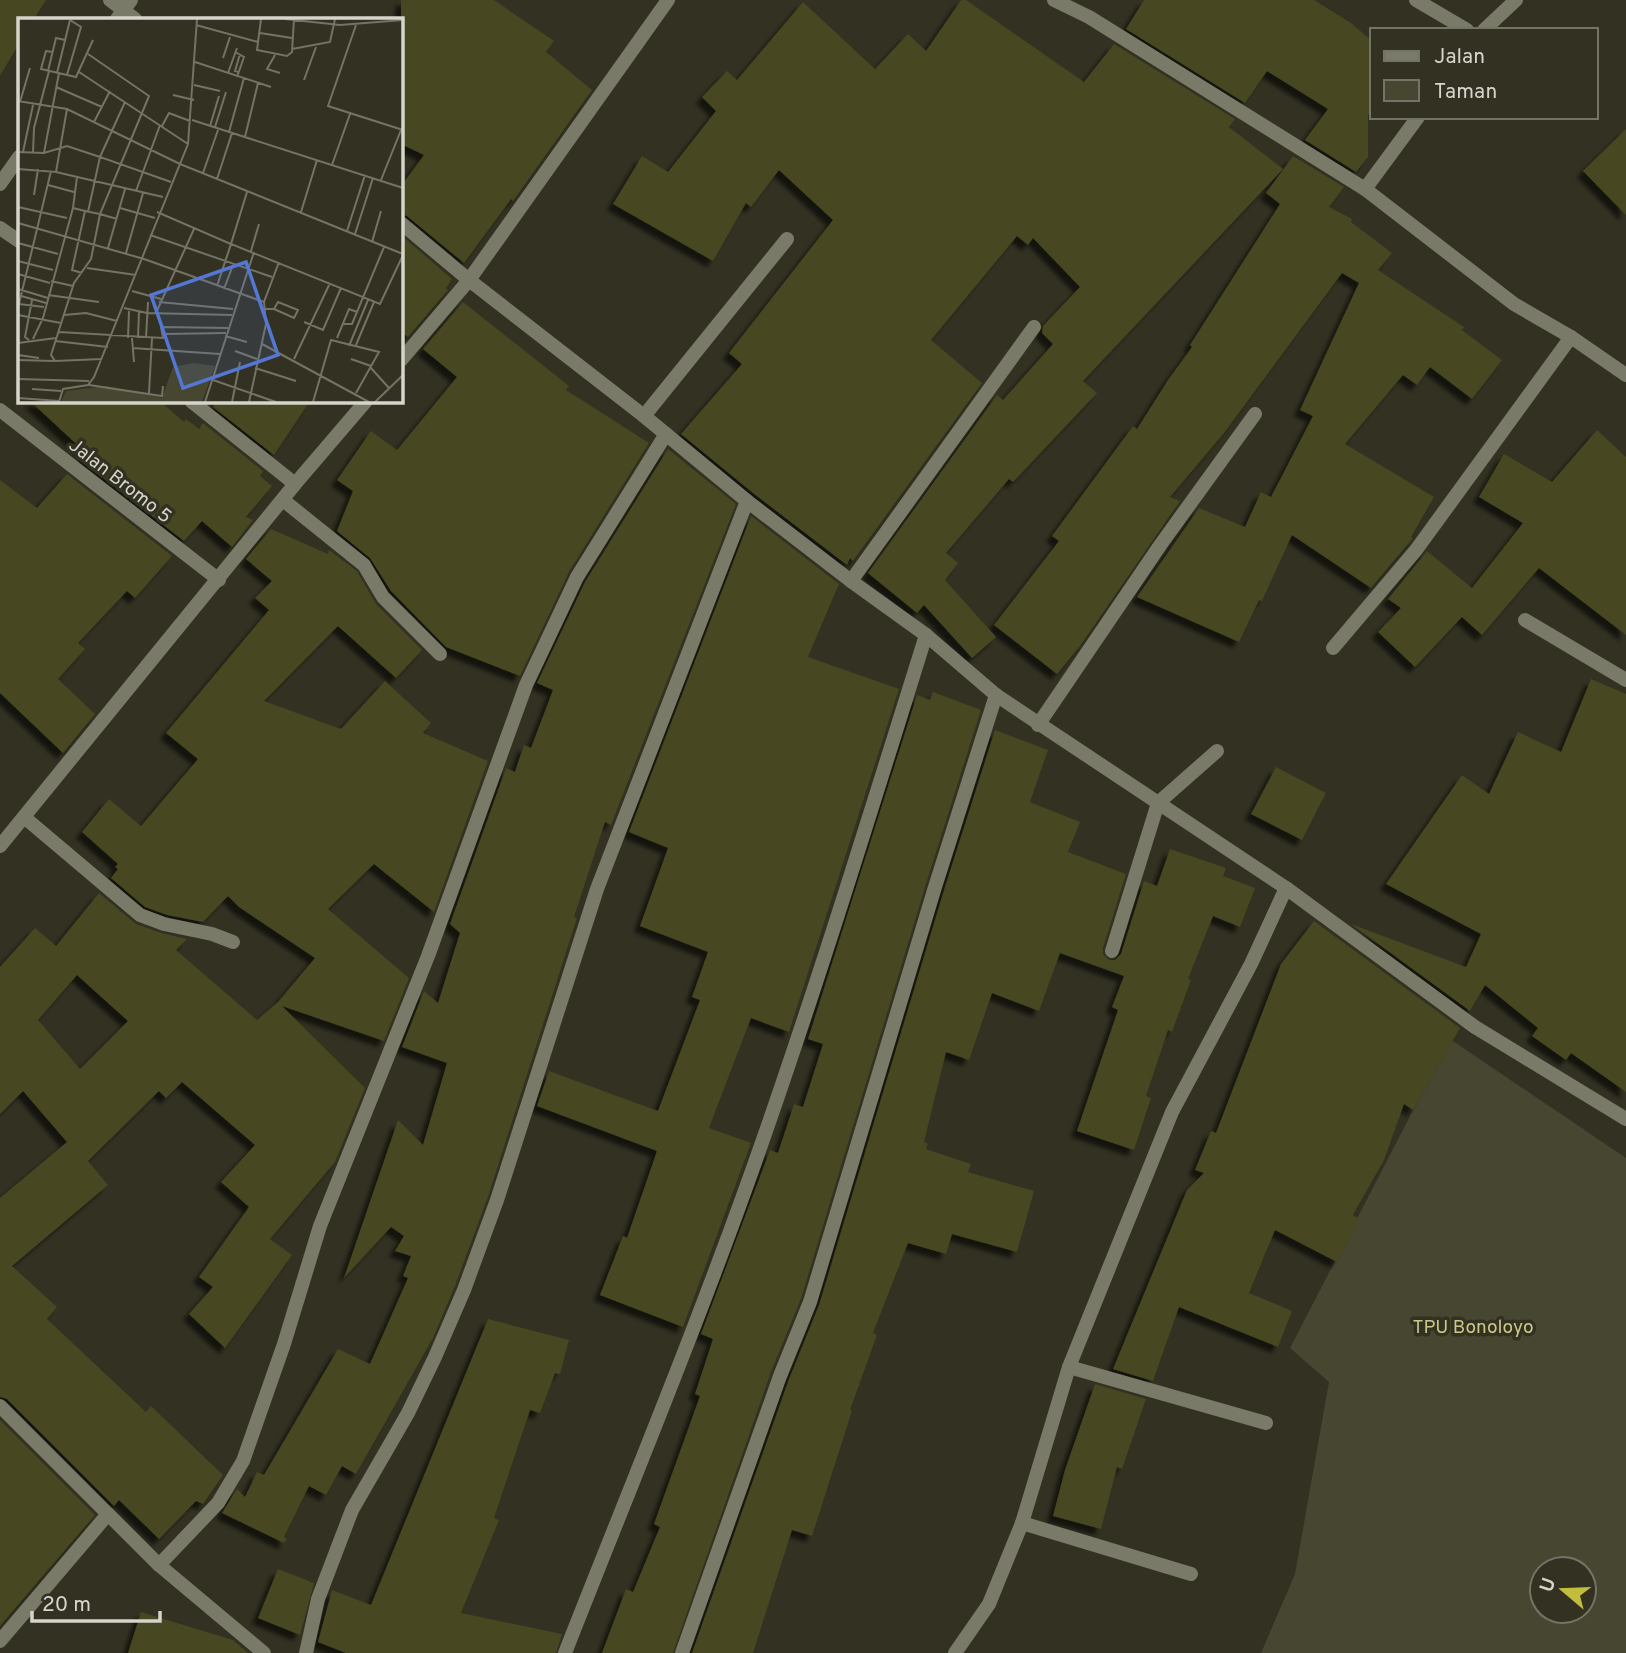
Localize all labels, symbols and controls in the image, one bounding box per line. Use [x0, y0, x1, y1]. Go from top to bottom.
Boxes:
inset map [18, 18, 402, 402]
legend [1370, 28, 1598, 119]
text: Jalan [1434, 44, 1485, 71]
text: Taman [1434, 79, 1497, 106]
street label: Jalan Bromo 5 [64, 434, 176, 529]
park label: TPU Bonoloyo [1412, 1316, 1534, 1340]
north arrow [1528, 1555, 1598, 1625]
text: U [1535, 1575, 1562, 1595]
scale bar [32, 1580, 159, 1624]
text: 20 m [42, 1592, 91, 1619]

